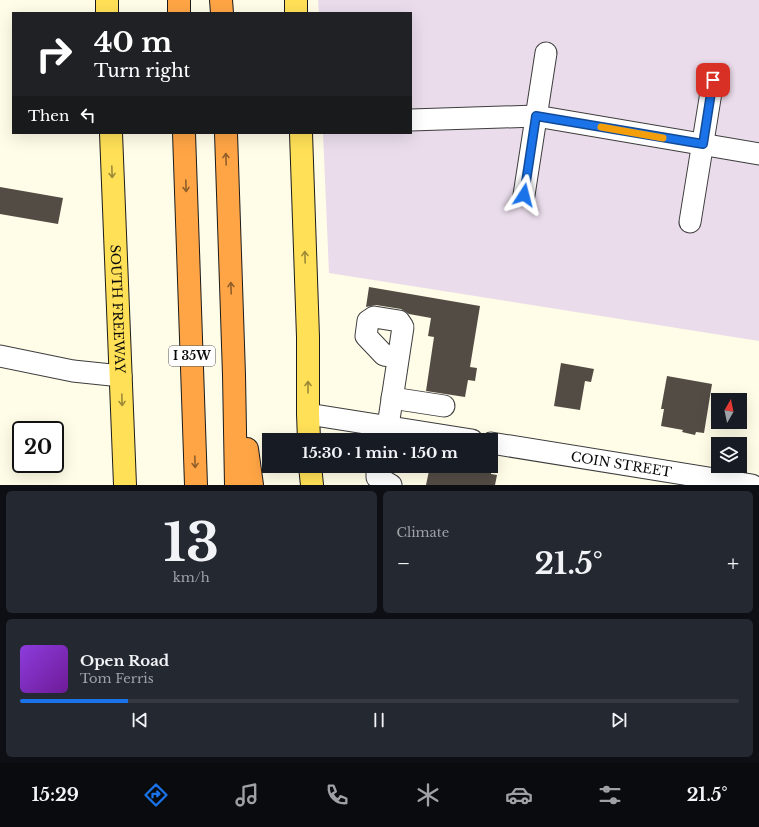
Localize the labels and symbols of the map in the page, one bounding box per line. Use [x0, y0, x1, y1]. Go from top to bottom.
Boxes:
pin [696, 63, 730, 97]
one-way arrow [223, 153, 230, 166]
one-way arrow [109, 165, 116, 178]
position arrow [503, 174, 545, 216]
one-way arrow [182, 179, 189, 192]
street label: SOUTH FREEWAY [106, 244, 129, 374]
one-way arrow [301, 251, 309, 264]
one-way arrow [227, 282, 235, 295]
road number: I 35W [169, 346, 215, 366]
one-way arrow [304, 381, 312, 394]
one-way arrow [118, 393, 125, 406]
north arrow [711, 393, 747, 429]
speed limit sign: 20 [12, 421, 64, 473]
street label: COIN STREET [570, 448, 673, 481]
one-way arrow [191, 455, 199, 468]

